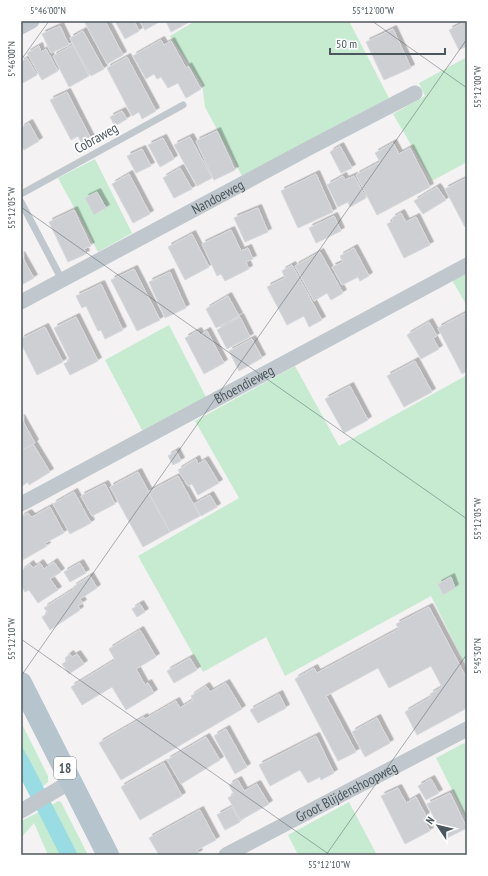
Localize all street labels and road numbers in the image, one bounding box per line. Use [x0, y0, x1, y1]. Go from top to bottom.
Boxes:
street label: Cobraweg [71, 119, 121, 157]
street label: Nandoeweg [188, 176, 247, 218]
street label: Bhoendieweg [211, 361, 277, 408]
road number: 18 [54, 757, 76, 779]
street label: Groot Blijdenshoopweg [292, 758, 401, 826]

